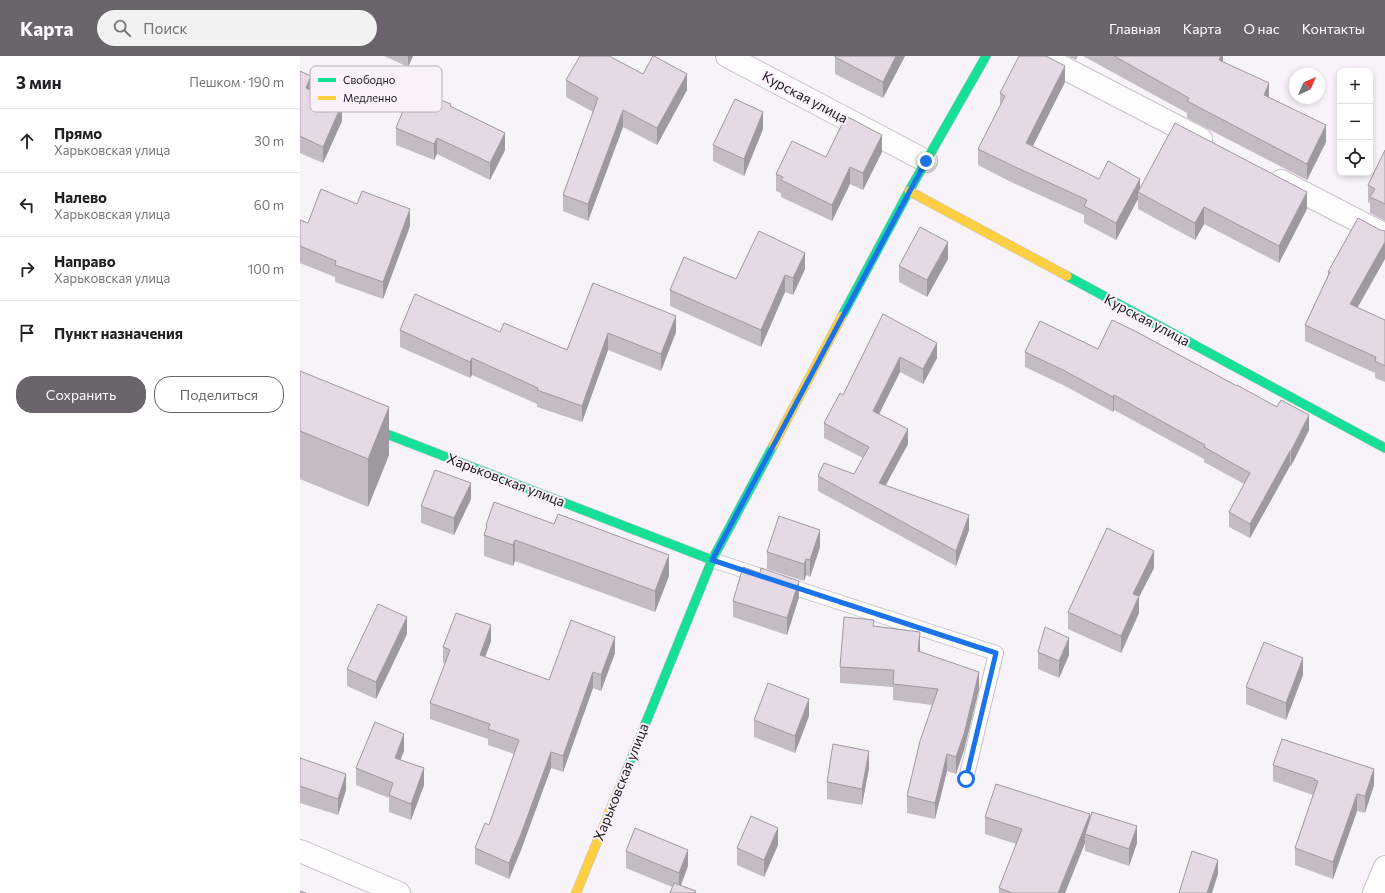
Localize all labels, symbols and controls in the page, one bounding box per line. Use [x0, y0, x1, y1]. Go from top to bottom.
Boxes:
search box [97, 10, 377, 46]
text: Карта [20, 17, 73, 40]
icon: search [111, 17, 133, 39]
text: Поиск [143, 19, 188, 37]
text: Главная [1109, 20, 1161, 37]
text: Карта [1183, 20, 1221, 37]
text: О нас [1243, 20, 1280, 37]
text: Контакты [1302, 20, 1365, 37]
legend [310, 66, 442, 112]
street label: Курская улица [760, 67, 851, 126]
north arrow [1289, 68, 1325, 104]
map controls [1337, 68, 1373, 176]
button: + [1337, 68, 1373, 104]
text: 3 мин [16, 72, 62, 93]
text: Свободно [343, 73, 396, 86]
text: Пешком · 190 m [189, 74, 284, 90]
text: Медленно [343, 91, 398, 104]
button: − [1337, 104, 1373, 140]
text: Прямо [54, 124, 102, 142]
icon: ahead [16, 130, 38, 152]
text: 30 m [254, 133, 284, 149]
button: locate [1337, 140, 1373, 176]
text: Харьковская улица [54, 142, 170, 158]
route end [917, 152, 935, 170]
text: Налево [54, 188, 107, 206]
icon: left [16, 194, 38, 216]
text: 60 m [254, 197, 284, 213]
text: Харьковская улица [54, 206, 170, 222]
text: Направо [54, 252, 116, 270]
icon: right [16, 258, 38, 280]
text: 100 m [248, 261, 284, 277]
text: Харьковская улица [54, 270, 170, 286]
street label: Курская улица [1102, 290, 1193, 349]
icon: arrive [16, 322, 38, 344]
text: Пункт назначения [54, 324, 183, 342]
button: Сохранить [16, 376, 146, 413]
button: Поделиться [154, 376, 284, 413]
street label: Харьковская улица [445, 449, 568, 510]
street label: Харьковская улица [589, 721, 652, 843]
route start [957, 770, 975, 788]

